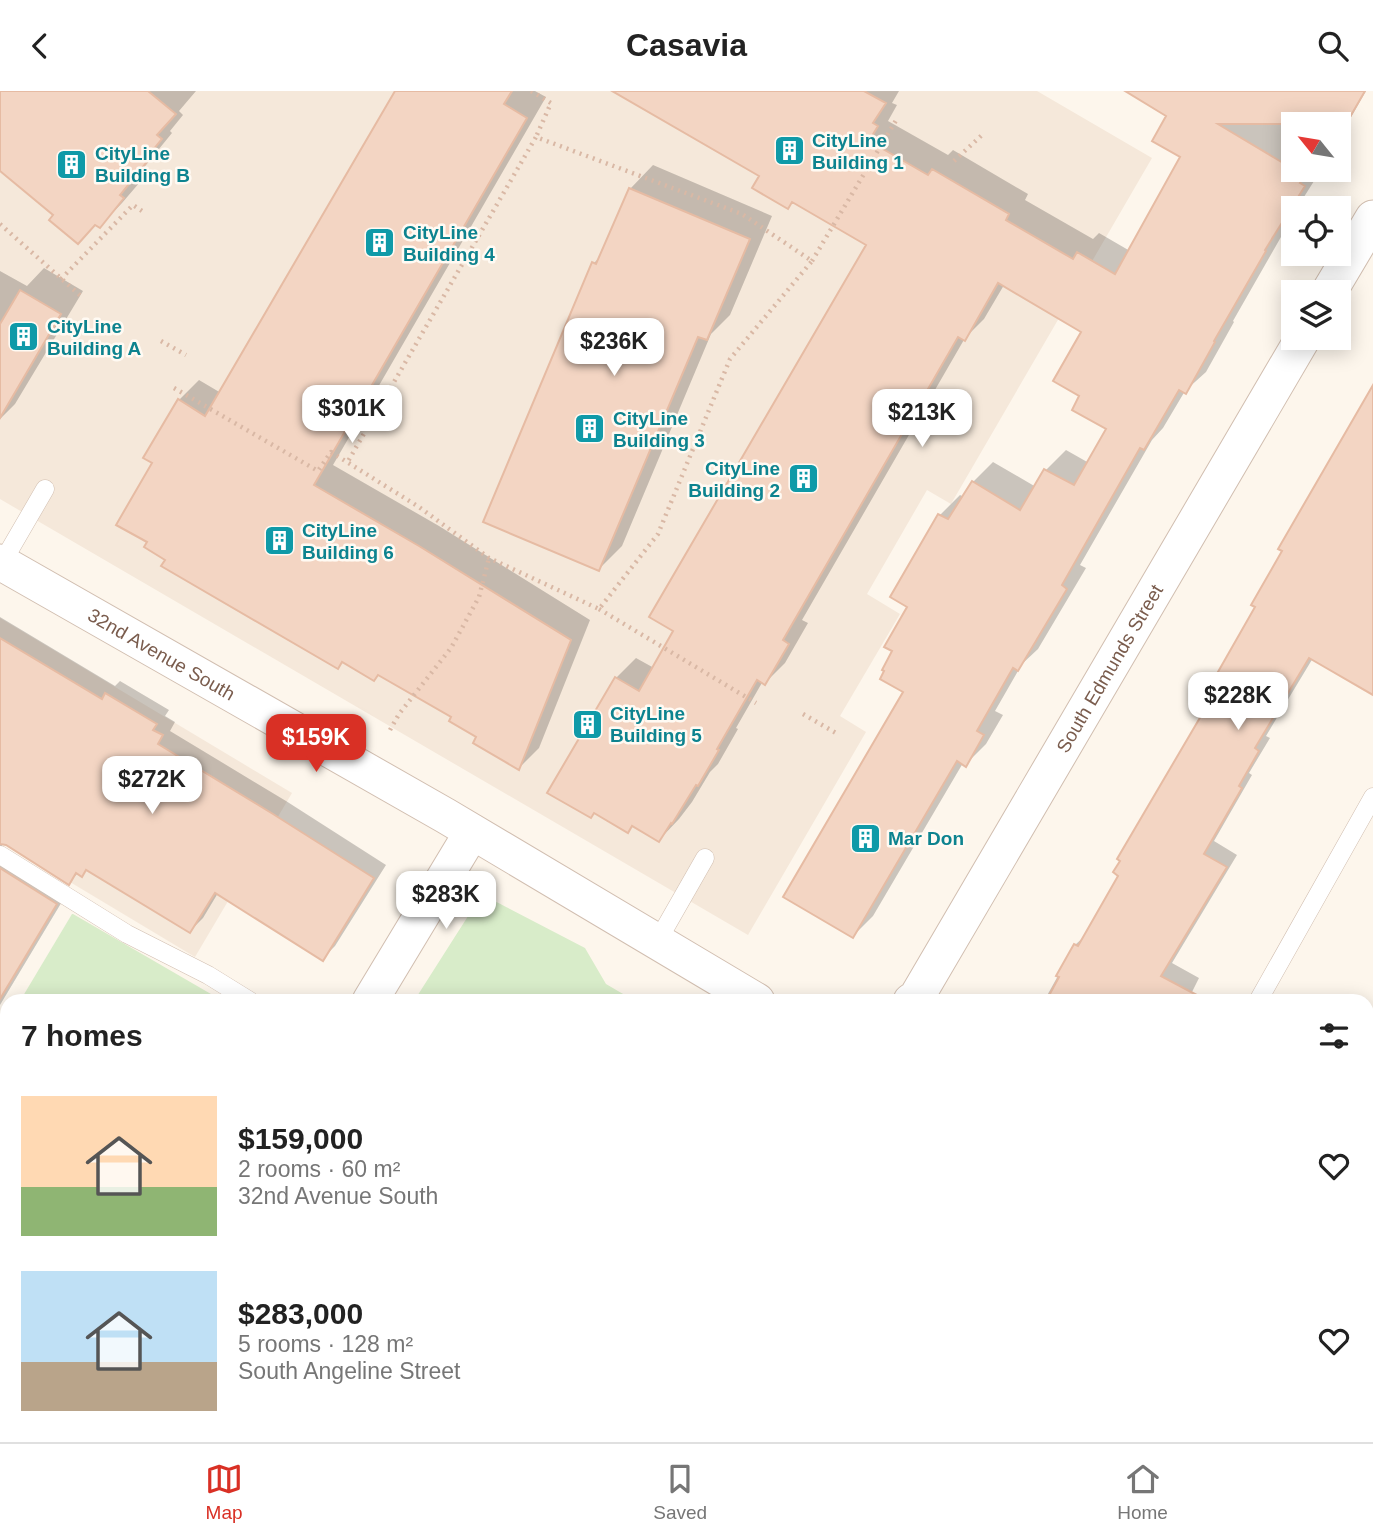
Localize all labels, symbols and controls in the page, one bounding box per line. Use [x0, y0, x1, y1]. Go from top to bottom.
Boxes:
icon: back [21, 27, 59, 65]
text: Casavia [626, 27, 747, 63]
icon: search [1314, 27, 1352, 65]
north arrow [1281, 112, 1351, 182]
map controls [1281, 112, 1351, 350]
place label: CityLine Building 1 [812, 130, 904, 173]
building icon: CityLine Building 1 [772, 134, 806, 168]
place label: CityLine Building B [95, 143, 190, 186]
building icon: CityLine Building B [55, 147, 89, 181]
button: locate [1281, 196, 1351, 266]
place label: CityLine Building 4 [403, 222, 495, 265]
building icon: CityLine Building 4 [363, 226, 397, 260]
button: layers [1281, 280, 1351, 350]
place label: CityLine Building A [47, 316, 142, 359]
pin: $236K [565, 319, 663, 378]
building icon: CityLine Building A [7, 320, 41, 354]
text: $236K [580, 328, 648, 354]
pin: $301K [303, 385, 401, 445]
pin: $213K [873, 389, 971, 449]
text: $301K [318, 395, 386, 421]
text: $213K [888, 399, 956, 425]
place label: CityLine Building 3 [613, 408, 705, 451]
building icon: CityLine Building 3 [573, 412, 607, 446]
place label: CityLine Building 2 [688, 458, 780, 501]
building icon: CityLine Building 2 [786, 462, 820, 496]
place label: CityLine Building 6 [302, 520, 394, 563]
building icon: CityLine Building 6 [262, 524, 296, 558]
street label: South Edmunds Street [1052, 580, 1167, 756]
street label: 32nd Avenue South [84, 604, 239, 704]
pin: $228K [1189, 673, 1287, 732]
text: $228K [1204, 682, 1272, 708]
place label: CityLine Building 5 [610, 703, 702, 746]
building icon: CityLine Building 5 [570, 707, 604, 741]
pin: $159K [267, 715, 365, 774]
text: $159K [282, 724, 350, 750]
pin: $272K [103, 757, 201, 816]
text: $272K [118, 766, 186, 792]
building icon: Mar Don [848, 821, 882, 855]
place label: Mar Don [888, 828, 964, 849]
pin: $283K [397, 871, 495, 931]
text: $283K [412, 881, 480, 907]
icon: filters [1315, 1017, 1353, 1055]
text: 7 homes [21, 1019, 143, 1052]
text: $159,000 [238, 1122, 363, 1155]
icon: home [77, 1124, 161, 1208]
icon: heart [1315, 1147, 1353, 1185]
text: 2 rooms · 60 m² [238, 1156, 400, 1182]
text: 32nd Avenue South [238, 1183, 438, 1209]
text: $283,000 [238, 1297, 363, 1330]
icon: home [77, 1299, 161, 1383]
icon: heart [1315, 1322, 1353, 1360]
text: 5 rooms · 128 m² [238, 1331, 413, 1357]
text: South Angeline Street [238, 1358, 461, 1384]
tab: Map [205, 1460, 243, 1524]
tab: Saved [653, 1460, 707, 1524]
tab: Home [1117, 1460, 1168, 1524]

